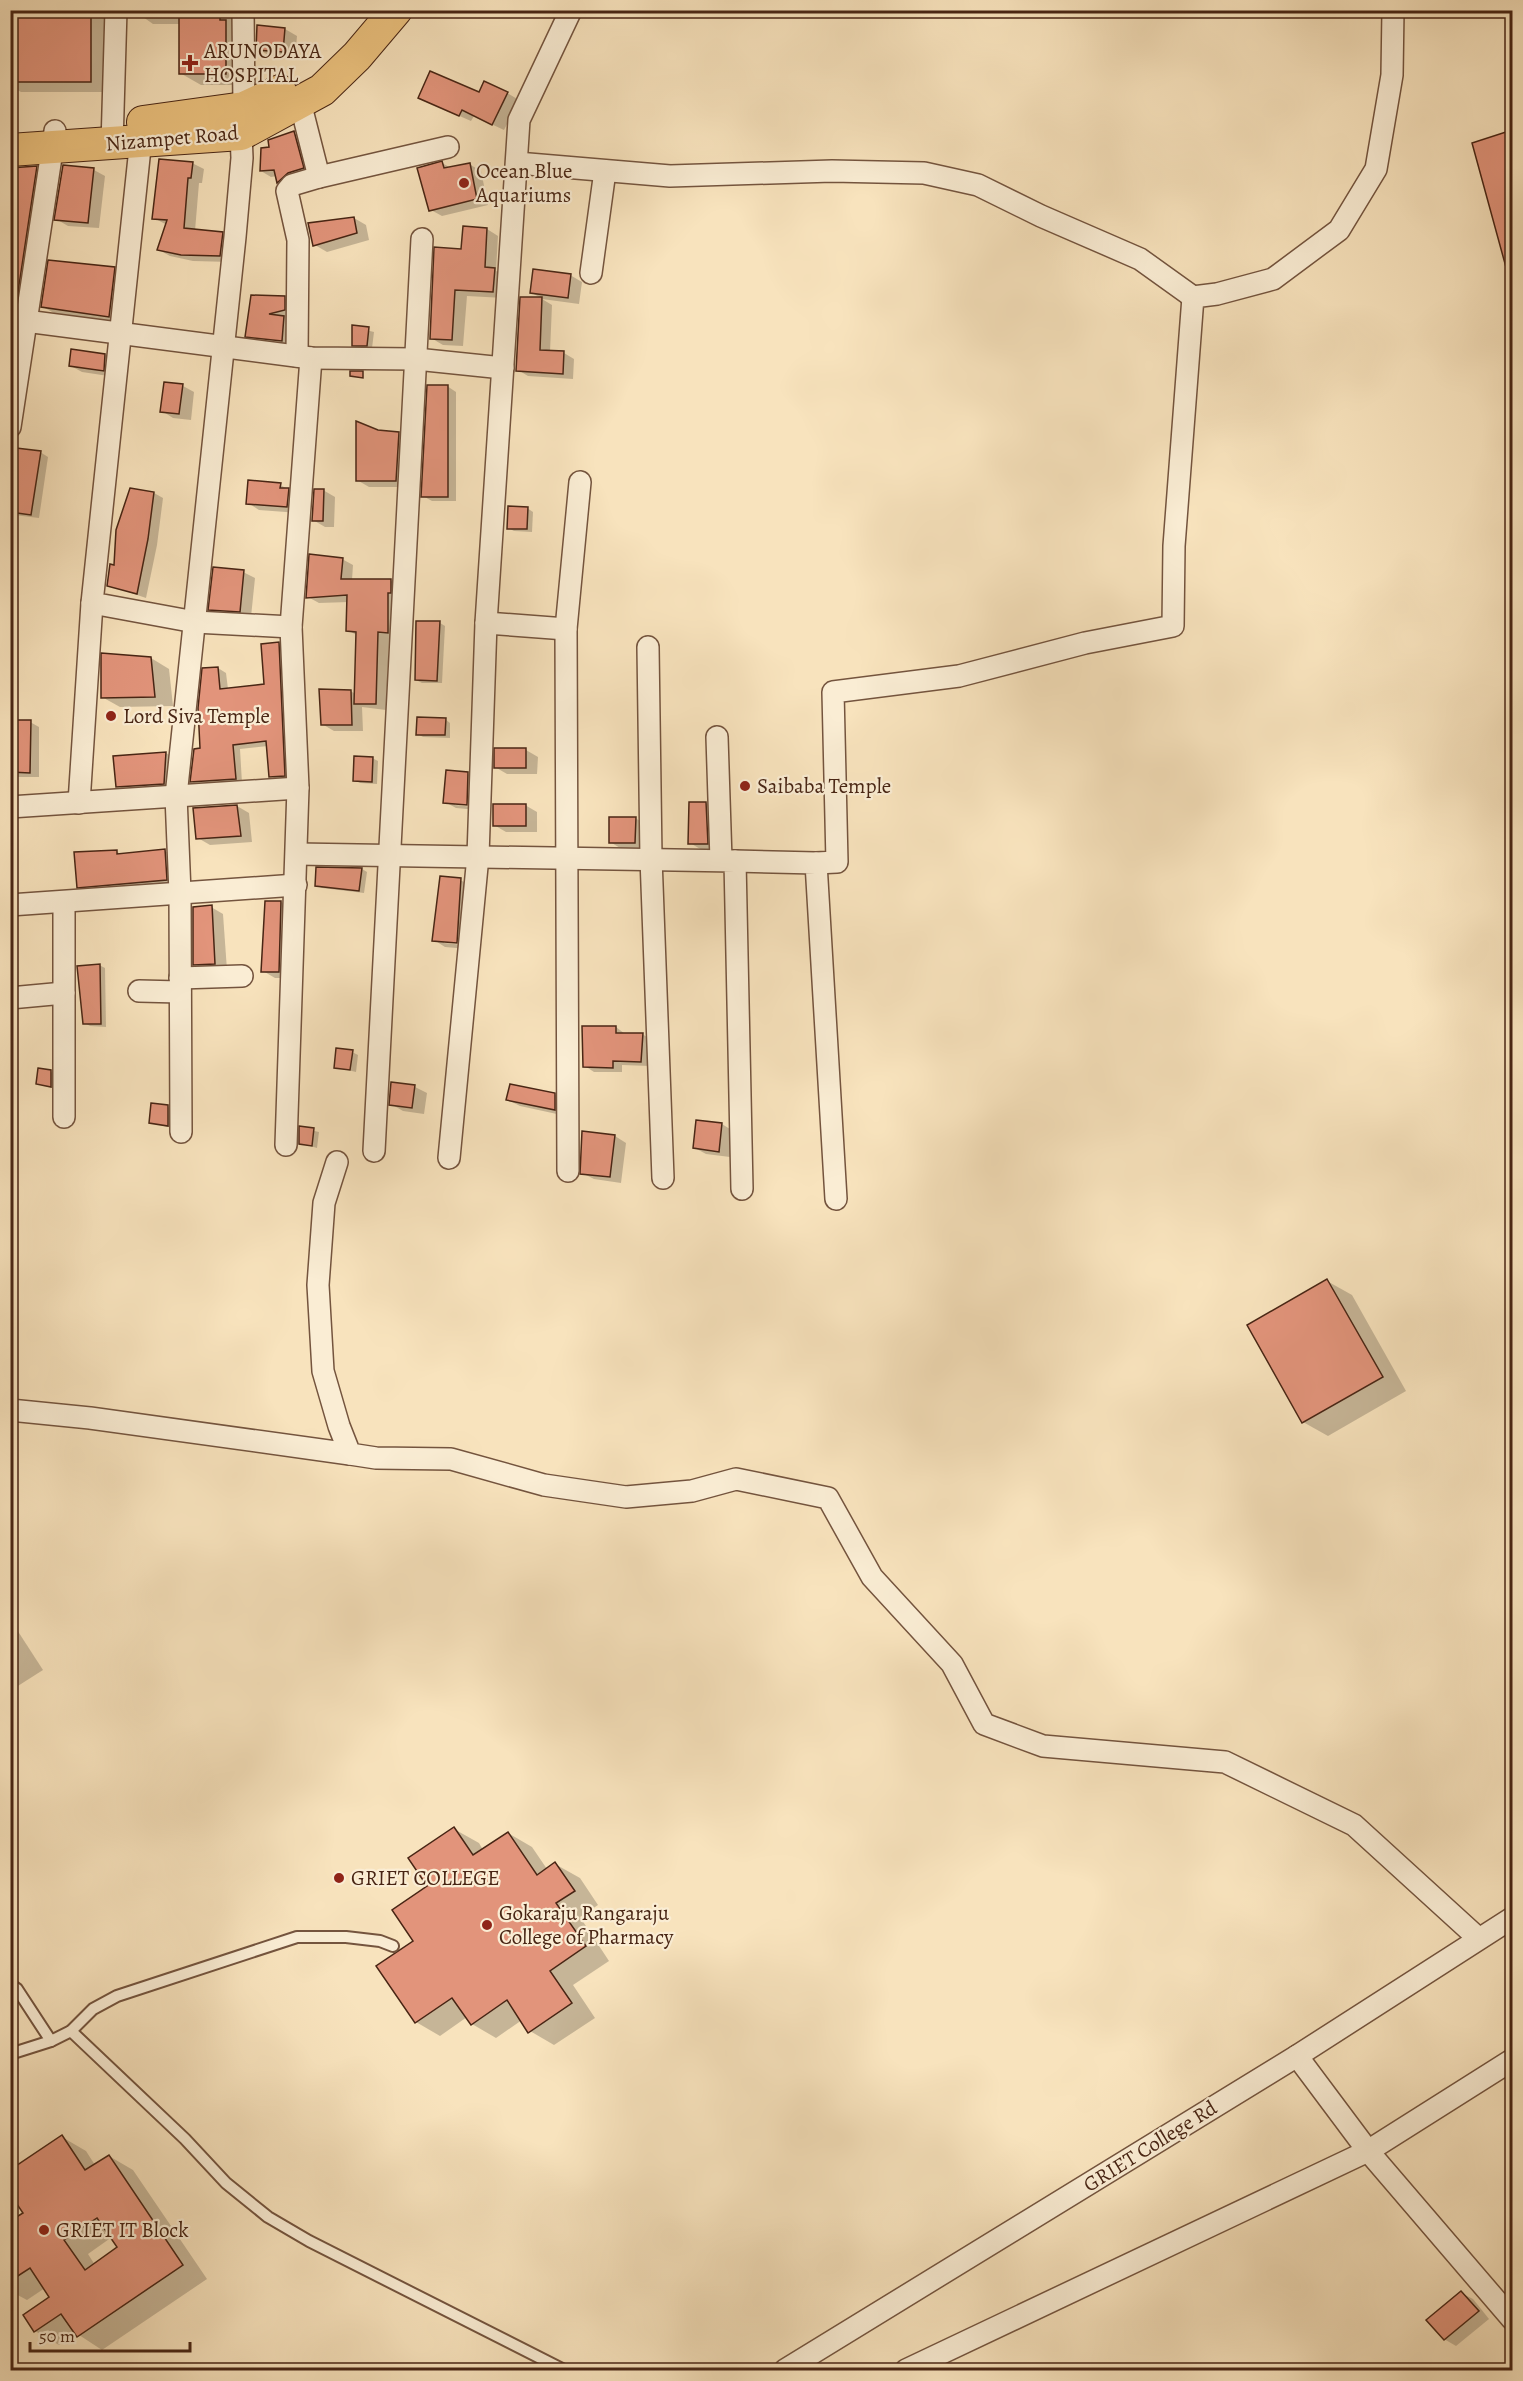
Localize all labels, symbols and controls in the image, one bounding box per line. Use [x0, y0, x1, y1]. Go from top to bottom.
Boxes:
place label: ARUNODAYA HOSPITAL [203, 37, 322, 89]
marker: ARUNODAYA HOSPITAL [181, 54, 199, 72]
street label: Nizampet Road [105, 118, 240, 158]
place label: Ocean Blue Aquariums [475, 157, 572, 209]
marker: Ocean Blue Aquariums [457, 176, 471, 190]
place label: Lord Siva Temple [123, 702, 270, 730]
marker: Lord Siva Temple [104, 709, 118, 723]
place label: Saibaba Temple [757, 772, 891, 800]
marker: Saibaba Temple [738, 779, 752, 793]
place label: GRIET COLLEGE [351, 1864, 500, 1892]
marker: GRIET COLLEGE [332, 1871, 346, 1885]
place label: Gokaraju Rangaraju College of Pharmacy [499, 1899, 674, 1951]
marker: Gokaraju Rangaraju College of Pharmacy [480, 1918, 494, 1932]
street label: GRIET College Rd [1078, 2093, 1223, 2198]
place label: GRIET IT Block [56, 2216, 189, 2244]
marker: GRIET IT Block [37, 2223, 51, 2237]
scale bar [30, 2315, 190, 2353]
text: 50 m [39, 2324, 75, 2348]

